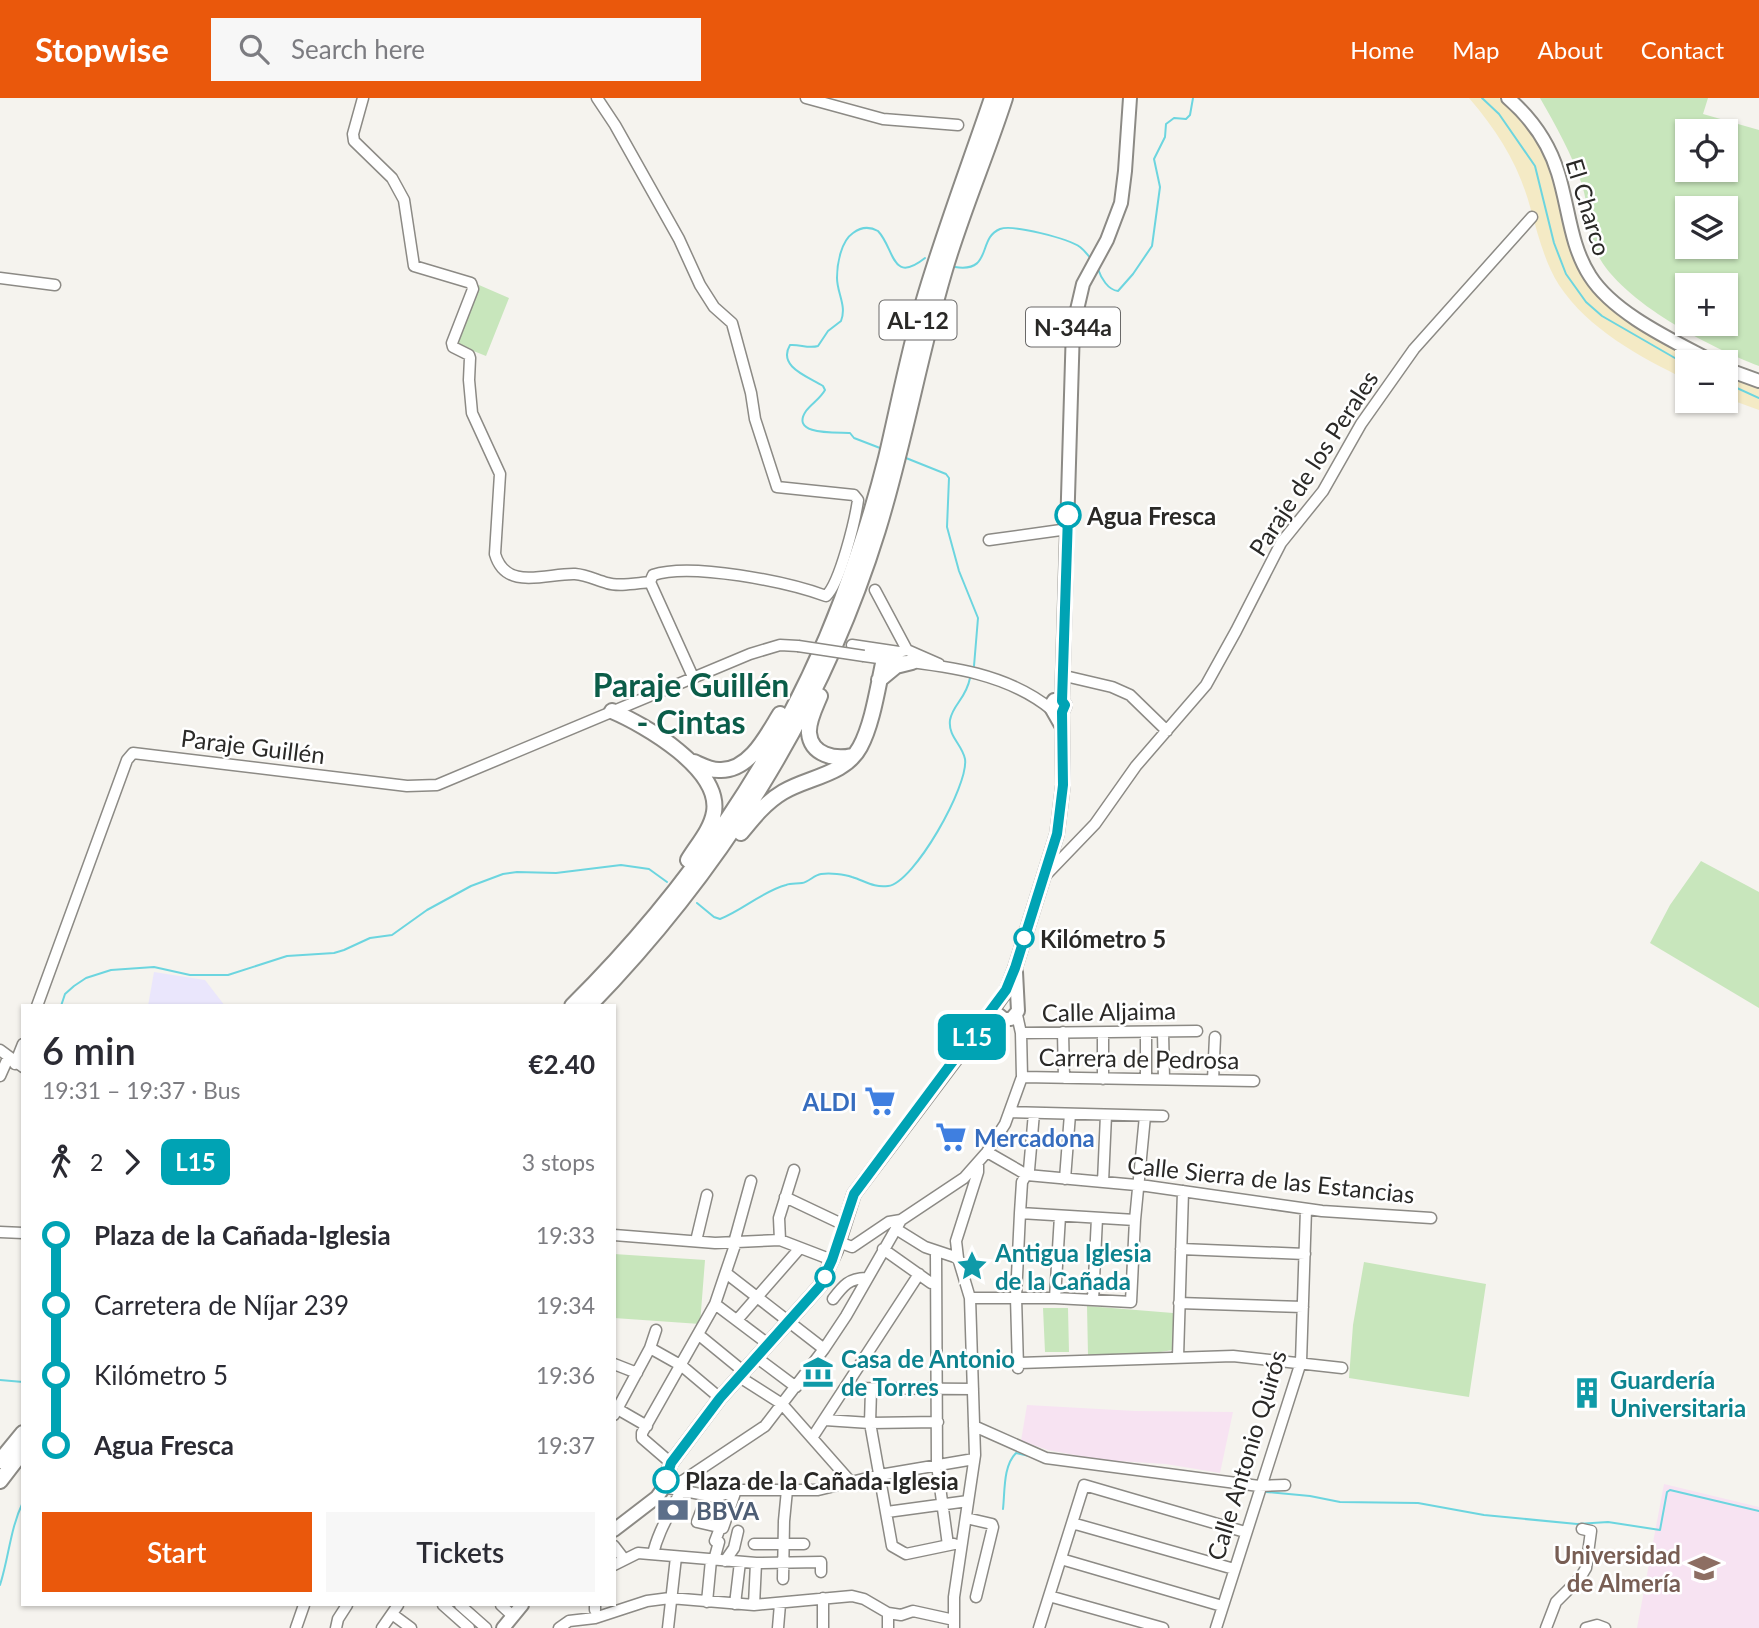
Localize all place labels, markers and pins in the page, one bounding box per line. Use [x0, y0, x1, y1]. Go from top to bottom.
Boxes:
place label: Agua Fresca [1086, 501, 1216, 530]
marker: Agua Fresca [1055, 502, 1081, 528]
place label: Kilómetro 5 [1040, 924, 1166, 953]
marker: Kilómetro 5 [1014, 928, 1034, 948]
supermarket icon: ALDI [863, 1084, 897, 1118]
place label: ALDI [801, 1087, 857, 1116]
supermarket icon: Mercadona [934, 1120, 968, 1154]
place label: Mercadona [974, 1123, 1095, 1152]
place label: Antigua Iglesia de la Cañada [994, 1238, 1152, 1295]
place icon: Antigua Iglesia de la Cañada [955, 1249, 989, 1283]
unlabelled marker [815, 1267, 835, 1287]
place label: Casa de Antonio de Torres [841, 1344, 1015, 1401]
museum icon: Casa de Antonio de Torres [801, 1355, 835, 1389]
place label: Guardería Universitaria [1610, 1365, 1746, 1422]
building icon: Guardería Universitaria [1570, 1376, 1604, 1410]
place label: Plaza de la Cañada-Iglesia [685, 1466, 959, 1495]
marker: Plaza de la Cañada-Iglesia [653, 1467, 679, 1493]
bank icon: BBVA [656, 1493, 690, 1527]
place label: BBVA [696, 1496, 760, 1525]
place label: Universidad de Almería [1554, 1540, 1681, 1597]
school or university icon: Universidad de Almería [1687, 1551, 1721, 1585]

